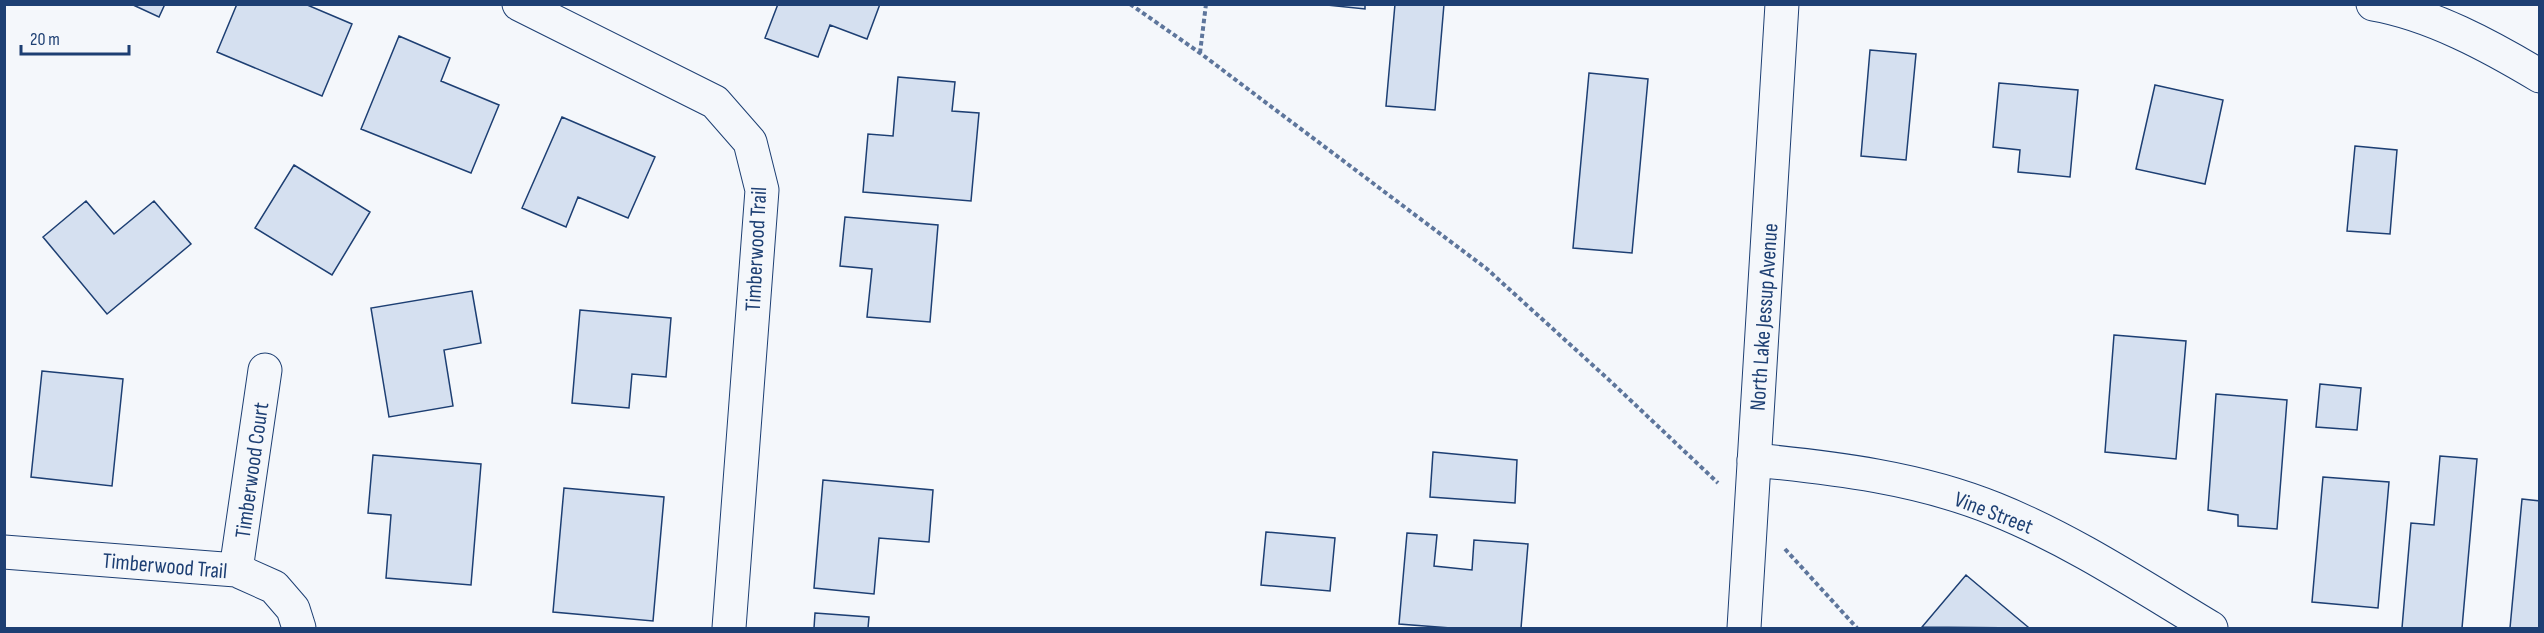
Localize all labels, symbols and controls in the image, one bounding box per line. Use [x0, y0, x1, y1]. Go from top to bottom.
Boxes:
scale bar [21, 18, 129, 56]
text: 20 m [30, 29, 60, 50]
street label: Timberwood Trail [740, 186, 773, 312]
street label: North Lake Jessup Avenue [1744, 222, 1785, 412]
street label: Timberwood Court [230, 400, 275, 540]
street label: Vine Street [1950, 486, 2037, 541]
street label: Timberwood Trail [101, 548, 228, 585]

